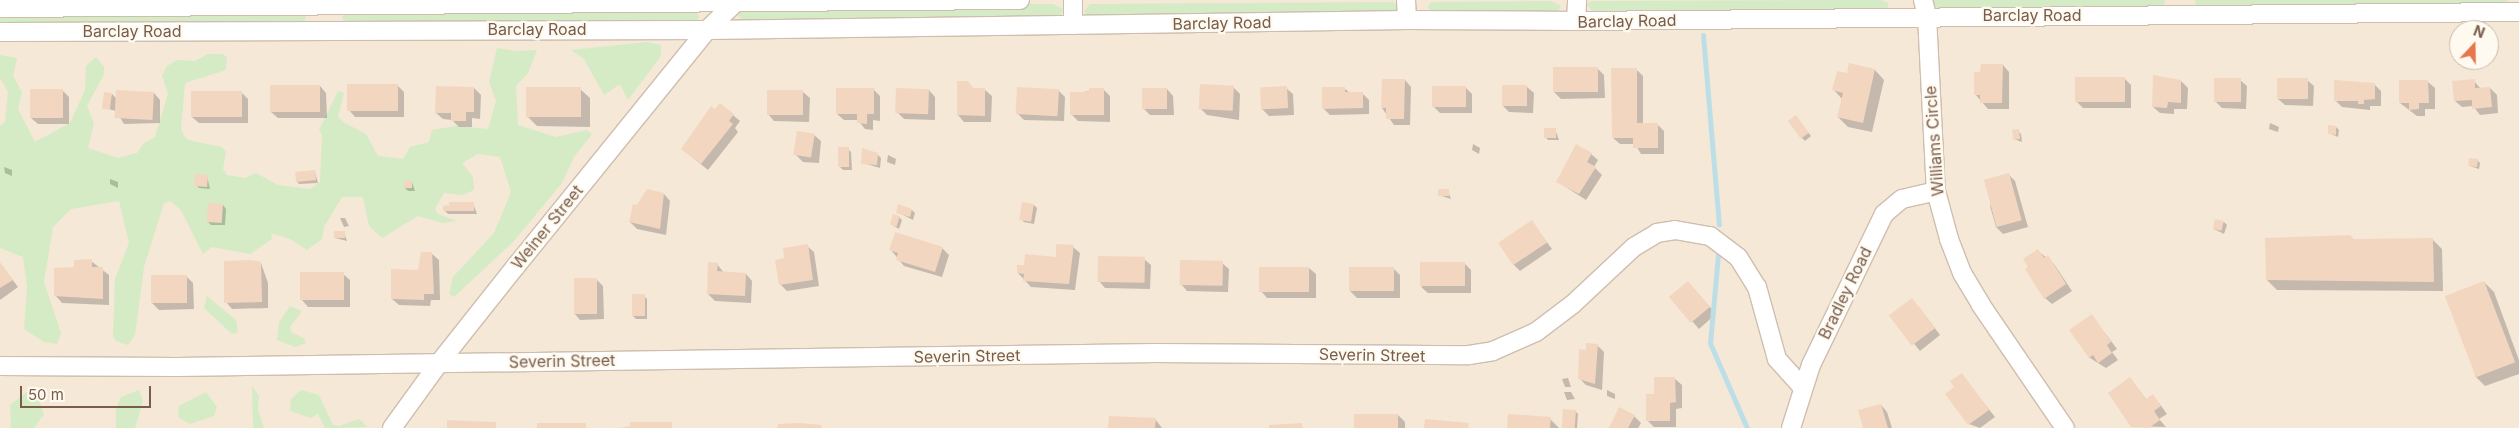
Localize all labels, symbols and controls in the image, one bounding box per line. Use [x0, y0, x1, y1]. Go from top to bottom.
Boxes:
street label: Barclay Road [1982, 5, 2082, 25]
street label: Barclay Road [1577, 11, 1677, 31]
street label: Barclay Road [1172, 13, 1272, 33]
street label: Barclay Road [487, 19, 587, 39]
north arrow [2449, 20, 2499, 70]
street label: Barclay Road [82, 21, 182, 41]
text: N [2471, 22, 2487, 41]
street label: Williams Circle [1921, 85, 1947, 197]
street label: Weiner Street [507, 181, 587, 273]
street label: Bradley Road [1814, 244, 1876, 342]
street label: Severin Street [1319, 344, 1425, 366]
street label: Severin Street [914, 345, 1020, 367]
street label: Severin Street [509, 350, 615, 372]
scale bar [22, 376, 154, 408]
text: 50 m [28, 385, 64, 404]

